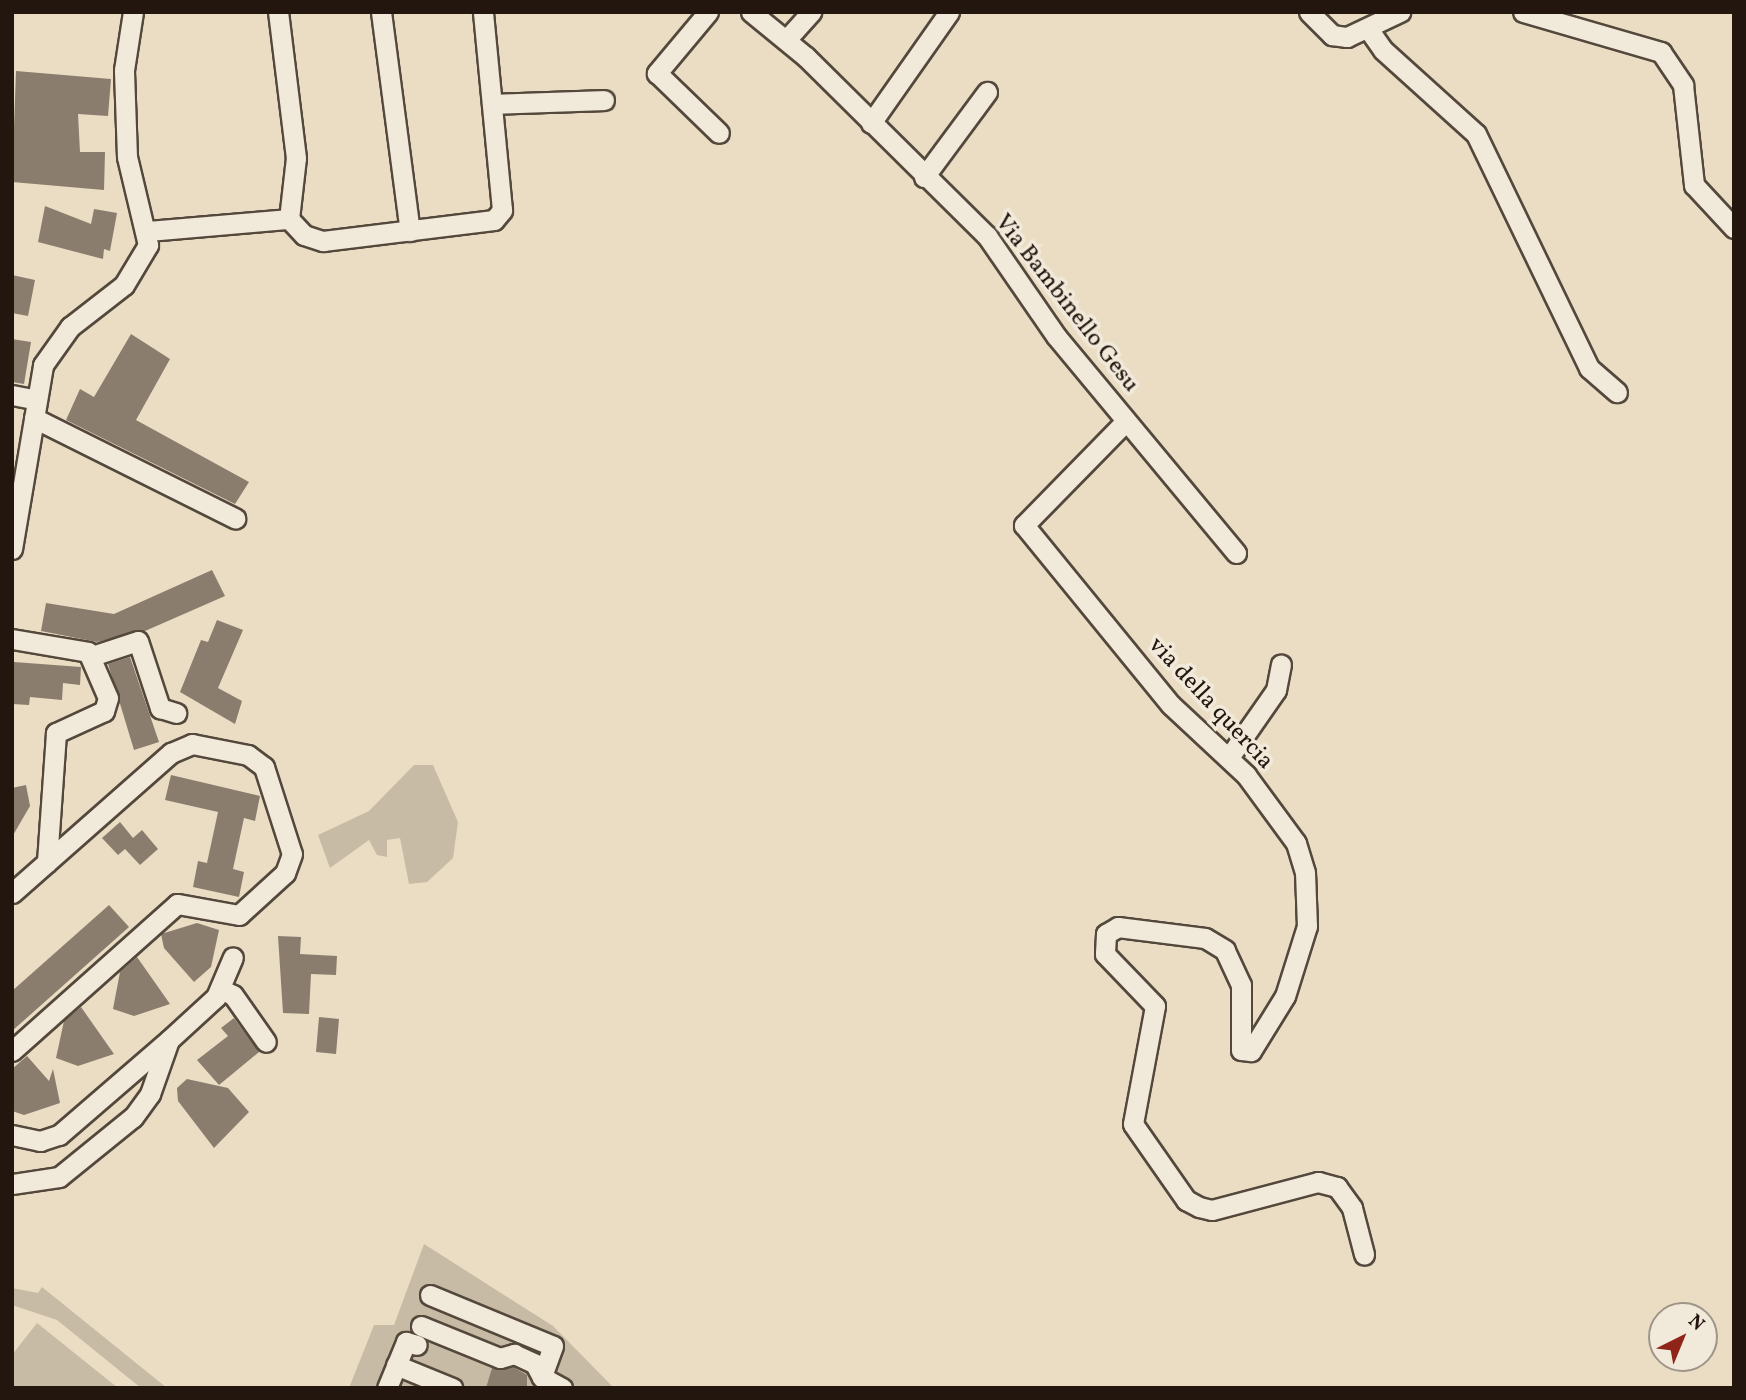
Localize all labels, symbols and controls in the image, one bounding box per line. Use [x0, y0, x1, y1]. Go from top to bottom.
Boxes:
street label: Via Bambinello Gesu [988, 209, 1144, 399]
street label: via della quercia [1141, 632, 1279, 776]
north arrow [1648, 1302, 1718, 1372]
text: N [1682, 1309, 1710, 1337]

